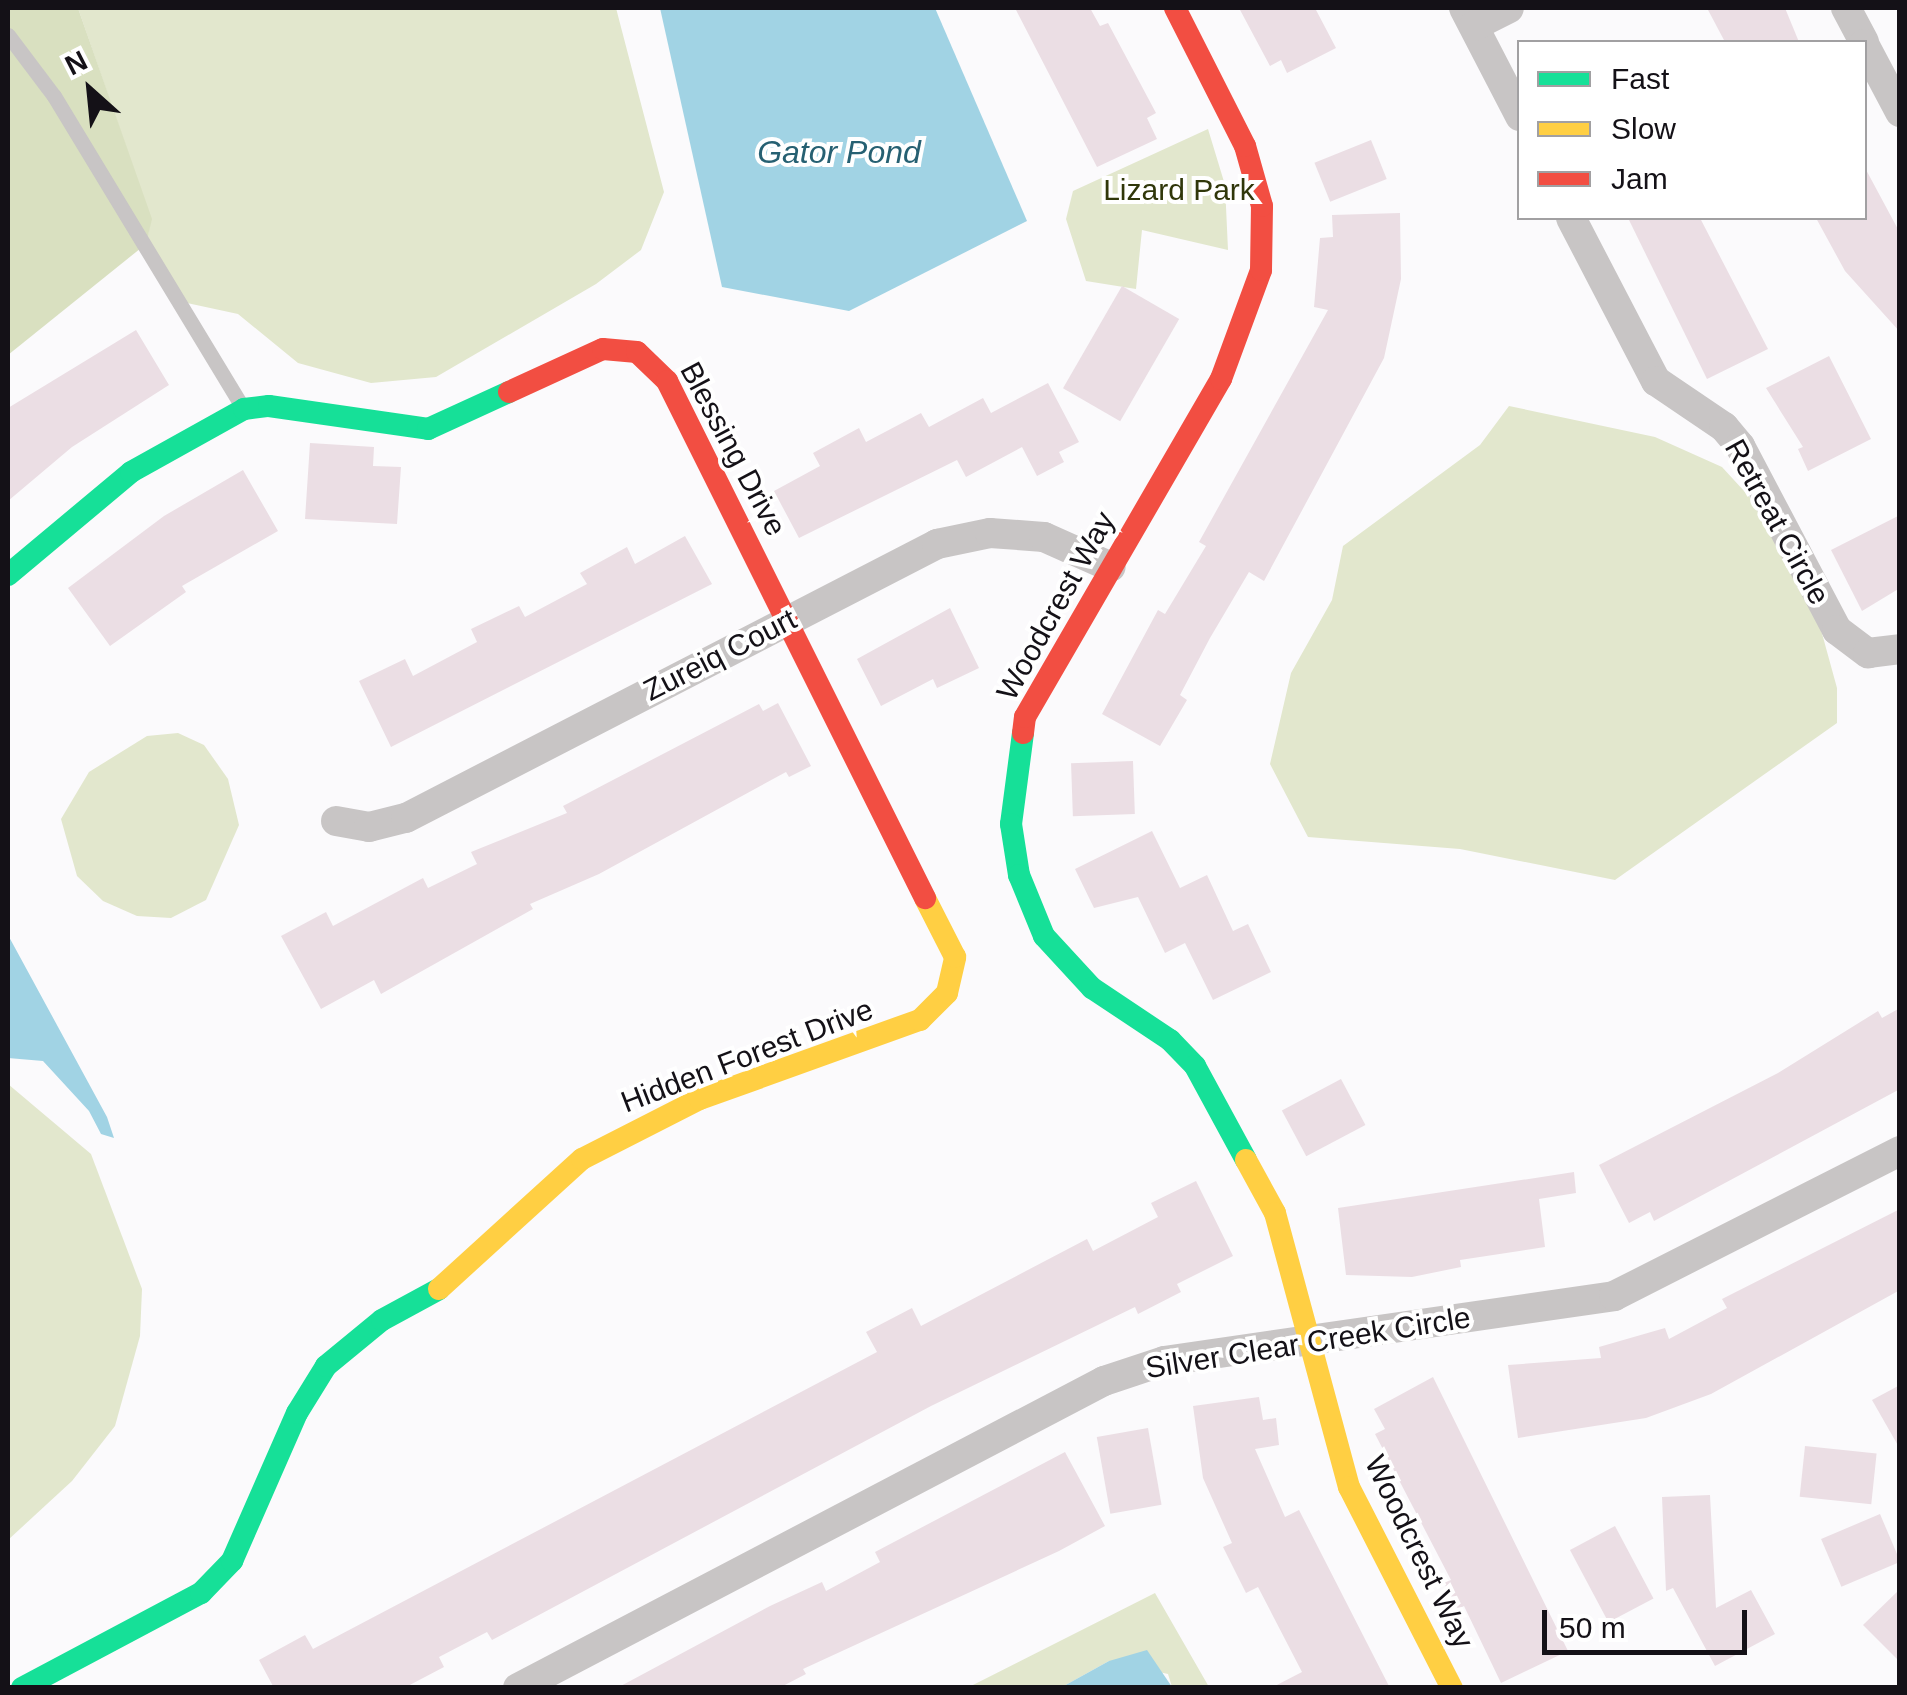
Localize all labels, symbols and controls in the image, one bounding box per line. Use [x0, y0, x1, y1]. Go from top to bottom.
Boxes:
north arrow [40, 40, 140, 140]
legend [1517, 40, 1867, 220]
text: N [60, 44, 92, 81]
text: Fast [1611, 62, 1669, 95]
text: Slow [1611, 112, 1676, 145]
water label: Gator Pond [757, 133, 921, 171]
text: Jam [1611, 162, 1668, 195]
park label: Lizard Park [1103, 172, 1255, 208]
street label: Blessing Drive [672, 356, 794, 542]
street label: Retreat Circle [1717, 433, 1837, 611]
street label: Woodcrest Way [989, 505, 1123, 707]
street label: Zureiq Court [638, 601, 802, 709]
street label: Hidden Forest Drive [616, 991, 878, 1121]
street label: Silver Clear Creek Circle [1143, 1300, 1473, 1386]
street label: Woodcrest Way [1357, 1450, 1481, 1654]
scale bar [1547, 1590, 1752, 1652]
text: 50 m [1559, 1611, 1626, 1644]

